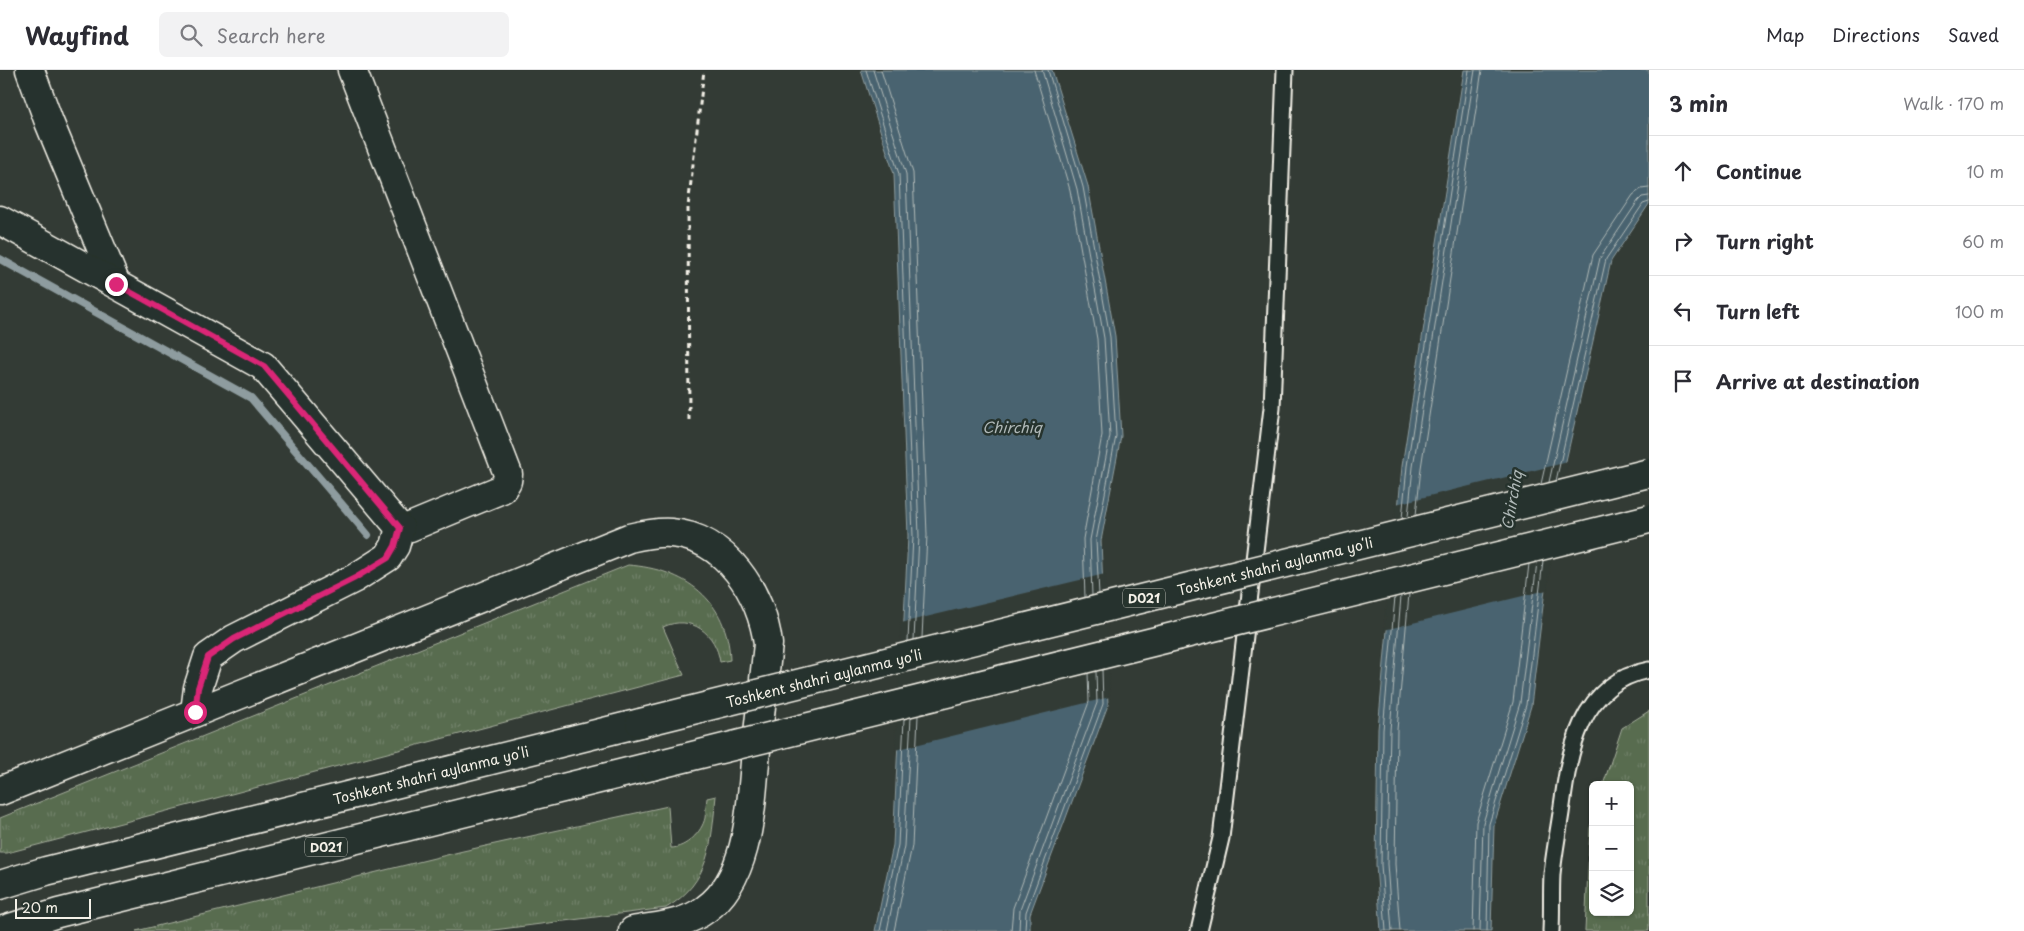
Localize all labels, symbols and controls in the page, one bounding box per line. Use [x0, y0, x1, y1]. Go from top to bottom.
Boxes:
search box [159, 12, 509, 57]
text: Wayfind [25, 17, 129, 53]
icon: search [177, 21, 205, 49]
text: Search here [217, 21, 325, 49]
text: Map [1766, 21, 1804, 48]
text: Directions [1832, 21, 1920, 48]
text: Saved [1948, 21, 1999, 48]
text: 3 min [1669, 87, 1728, 119]
text: Walk · 170 m [1903, 91, 2004, 115]
icon: ahead [1669, 157, 1697, 185]
text: Continue [1716, 157, 1802, 185]
text: 10 m [1967, 159, 2004, 183]
icon: right [1669, 227, 1697, 255]
text: Turn right [1716, 227, 1814, 255]
text: 60 m [1962, 229, 2004, 253]
route end [105, 273, 128, 296]
icon: left [1669, 297, 1697, 325]
text: Turn left [1716, 297, 1800, 325]
text: 100 m [1955, 299, 2004, 323]
icon: arrive [1669, 367, 1697, 395]
text: Arrive at destination [1716, 367, 1920, 395]
water label: Chirchiq [982, 415, 1043, 438]
water label: Chirchiq [1495, 467, 1528, 531]
street label: Toshkent shahri aylanma yoʻli [1175, 531, 1375, 600]
road number: D021 [1123, 588, 1165, 608]
street label: Toshkent shahri aylanma yoʻli [724, 643, 924, 712]
route start [184, 701, 207, 724]
street label: Toshkent shahri aylanma yoʻli [331, 740, 531, 809]
map controls [1589, 781, 1634, 916]
button: + [1589, 781, 1634, 826]
button: − [1589, 826, 1634, 871]
road number: D021 [305, 838, 347, 856]
button: layers [1589, 871, 1634, 916]
scale bar [15, 896, 91, 919]
text: 20 m [22, 897, 58, 918]

